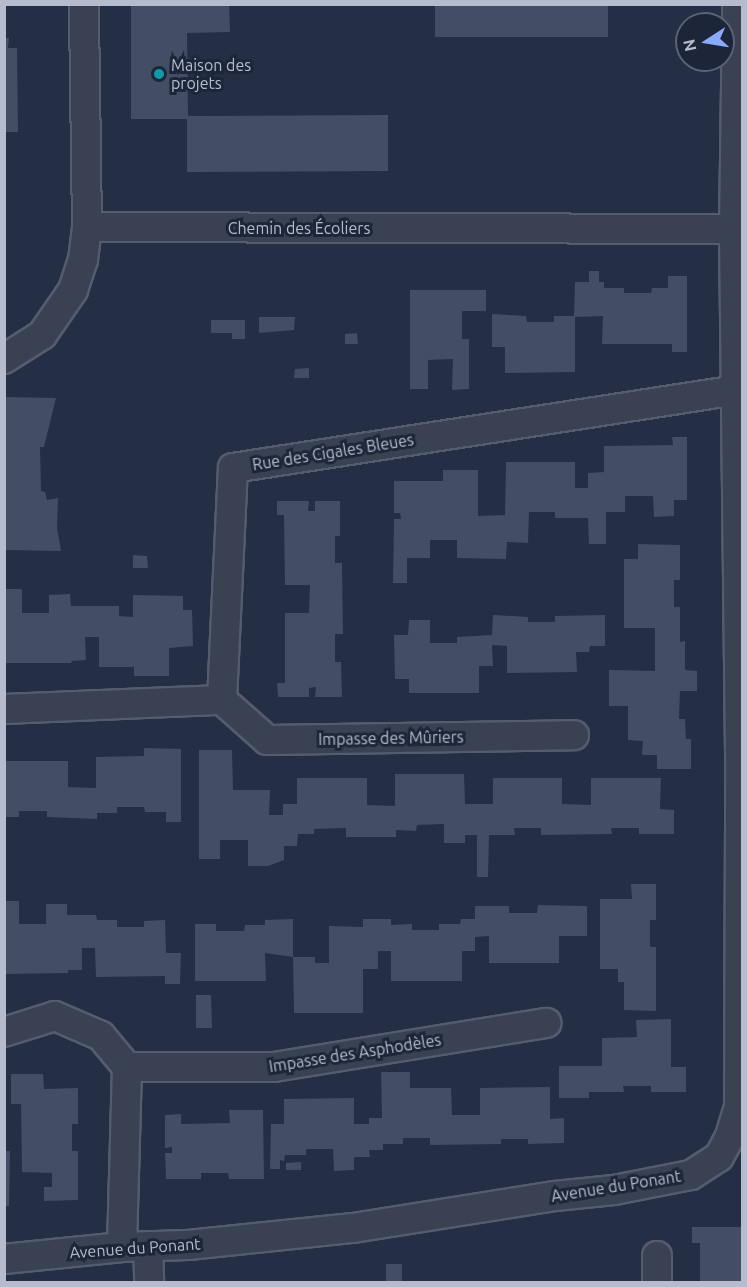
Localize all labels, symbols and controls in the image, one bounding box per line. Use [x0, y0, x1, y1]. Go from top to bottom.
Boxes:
north arrow [675, 12, 735, 72]
text: N [679, 38, 699, 53]
place label: Maison des projets [171, 55, 251, 93]
marker: Maison des projets [152, 67, 166, 81]
street label: Chemin des Écoliers [228, 218, 370, 238]
street label: Rue des Cigales Bleues [251, 430, 415, 474]
street label: Impasse des Mûriers [318, 727, 464, 749]
street label: Impasse des Asphodèles [267, 1030, 443, 1076]
street label: Avenue du Ponant [550, 1166, 682, 1206]
street label: Avenue du Ponant [69, 1234, 201, 1262]

